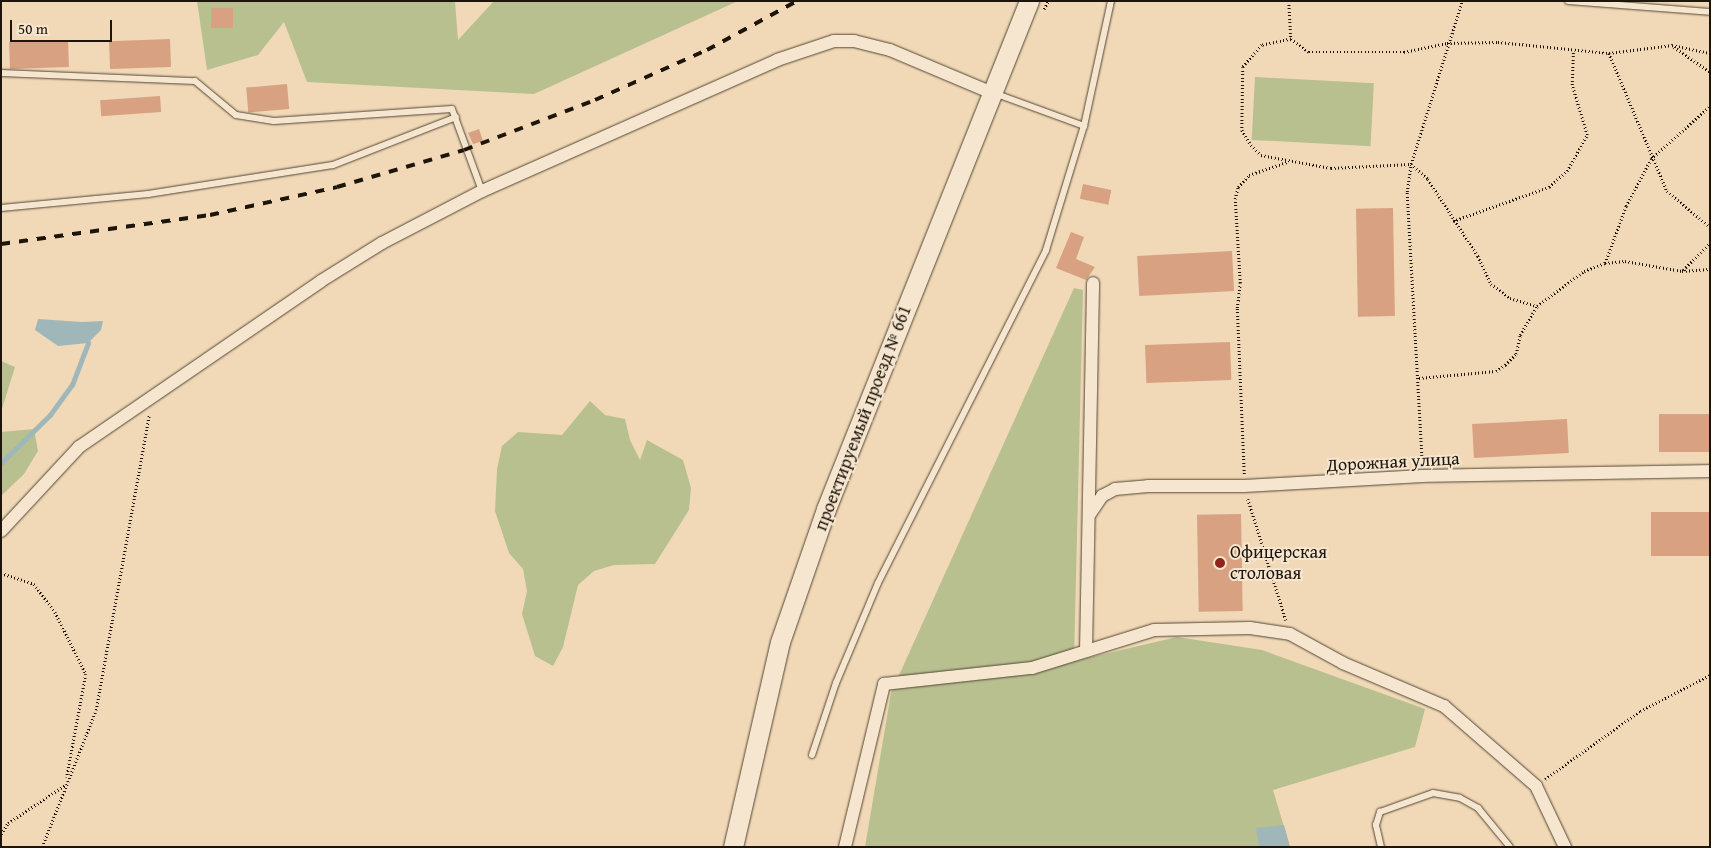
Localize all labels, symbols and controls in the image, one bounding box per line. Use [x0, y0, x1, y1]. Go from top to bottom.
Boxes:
scale bar [12, 10, 115, 42]
text: 50 m [18, 18, 48, 39]
street label: проектируемый проезд № 661 [810, 302, 916, 534]
street label: Дорожная улица [1326, 448, 1460, 476]
place label: Офицерская столовая [1230, 542, 1327, 584]
marker: Офицерская столовая [1214, 557, 1226, 569]

